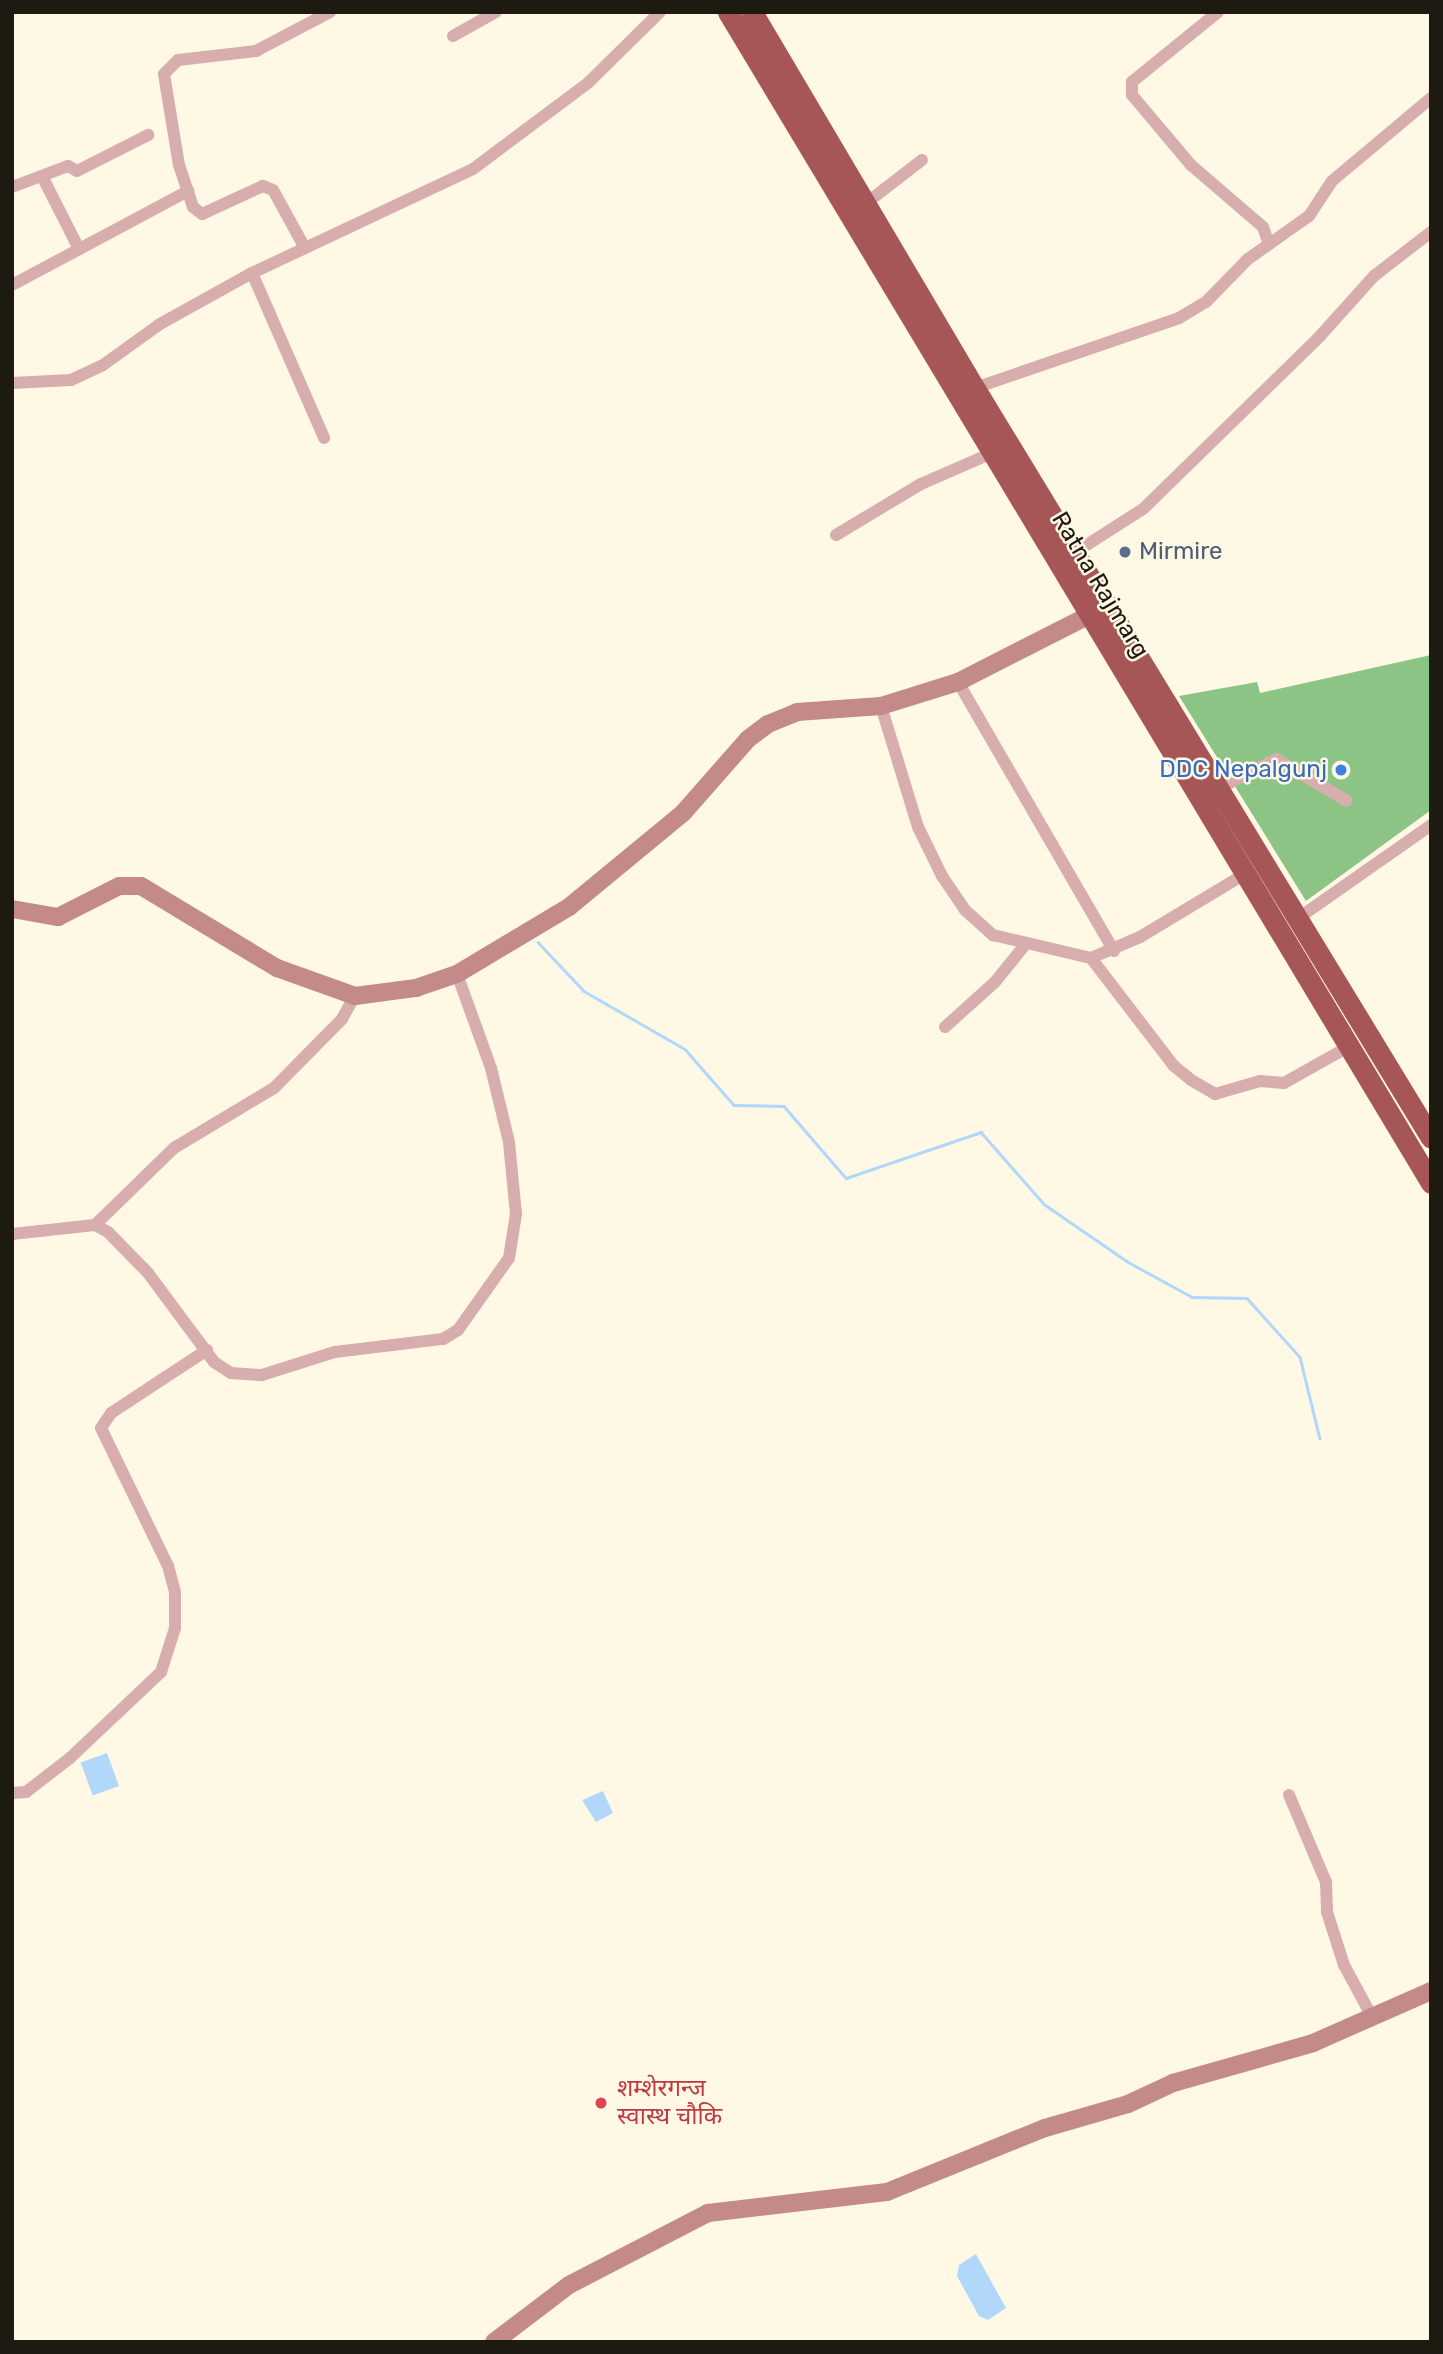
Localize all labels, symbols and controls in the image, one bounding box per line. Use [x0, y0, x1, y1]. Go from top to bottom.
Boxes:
street label: Ratna Rajmarg [1045, 507, 1155, 663]
place label: Mirmire [1139, 538, 1222, 566]
marker: Mirmire [1117, 544, 1133, 560]
place label: DDC Nepalgunj [1159, 756, 1327, 784]
marker: DDC Nepalgunj [1333, 762, 1349, 778]
place label: शम्शेरगन्ज स्वास्थ चौकि [617, 2075, 722, 2131]
marker: शम्शेरगन्ज स्वास्थ चौकि [591, 2093, 611, 2113]

